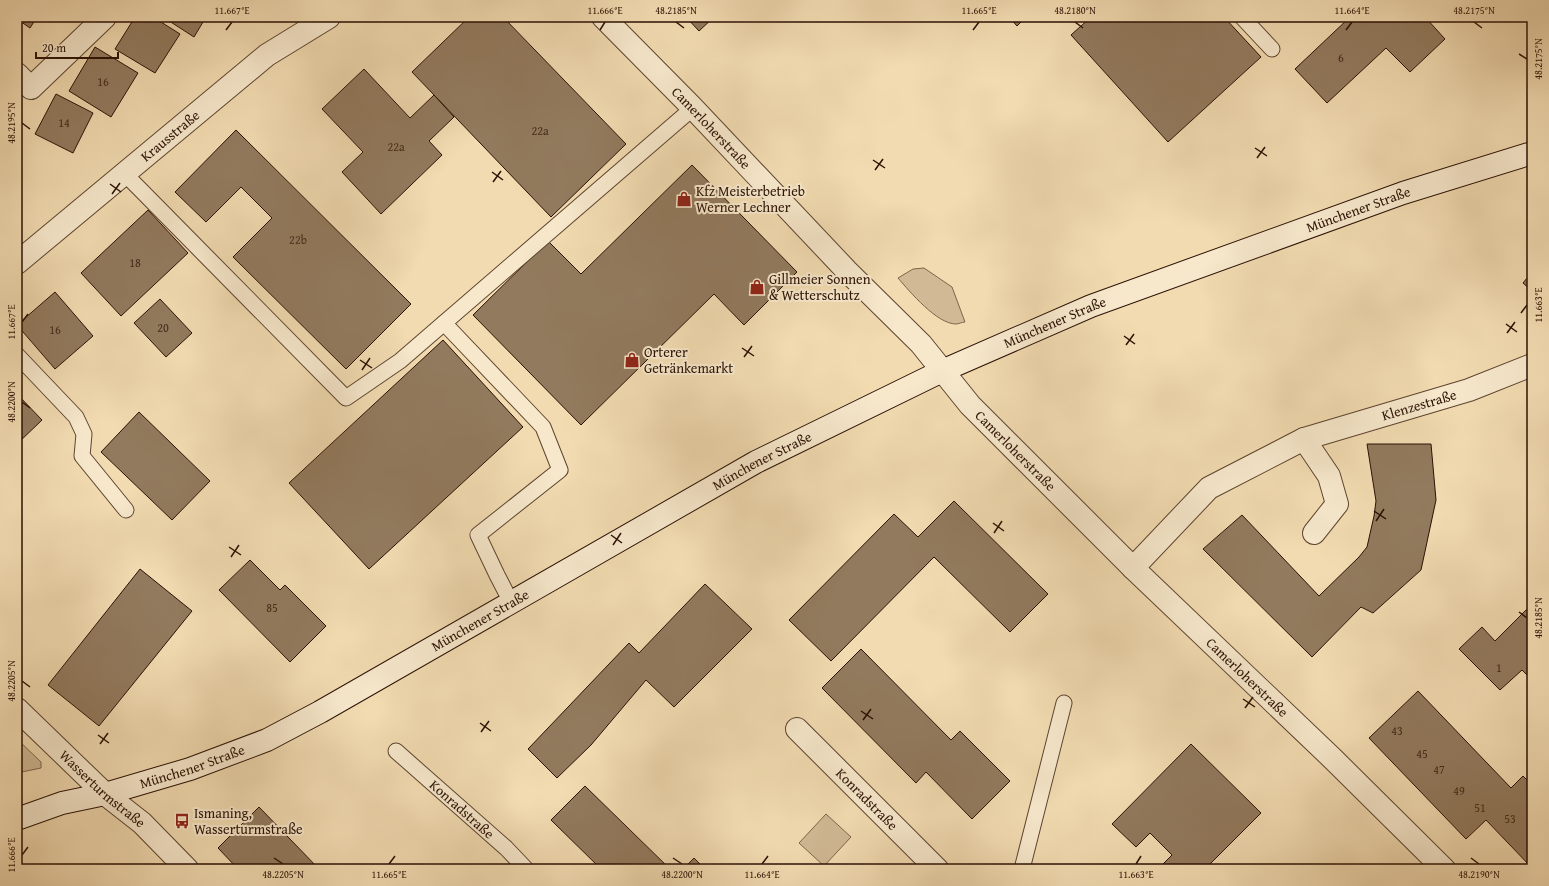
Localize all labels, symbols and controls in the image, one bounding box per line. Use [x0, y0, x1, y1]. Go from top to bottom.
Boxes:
text: 11.667°E [214, 3, 250, 18]
text: 11.666°E [587, 3, 623, 18]
text: 48.2185°N [655, 3, 697, 18]
text: 11.665°E [961, 3, 997, 18]
text: 48.2180°N [1054, 3, 1096, 18]
text: 11.664°E [1334, 3, 1370, 18]
text: 48.2175°N [1453, 3, 1495, 18]
scale bar [36, 34, 118, 60]
text: 48.2175°N [1531, 38, 1546, 80]
text: 20 m [42, 39, 66, 56]
house number: 6 [1338, 49, 1344, 66]
house number: 16 [97, 73, 109, 90]
street label: Camerloherstraße [667, 82, 756, 174]
text: 48.2195°N [4, 102, 19, 144]
street label: Krausstraße [136, 105, 204, 166]
house number: 14 [58, 114, 70, 131]
house number: 22a [531, 122, 549, 139]
house number: 22a [387, 138, 405, 155]
place label: Kfz Meisterbetrieb Werner Lechner [696, 181, 805, 217]
street label: Münchener Straße [1303, 181, 1413, 237]
shop icon: Kfz Meisterbetrieb Werner Lechner [675, 190, 693, 208]
house number: 22b [289, 231, 307, 248]
house number: 18 [129, 254, 141, 271]
place label: Gillmeier Sonnen & Wetterschutz [769, 269, 871, 305]
shop icon: Gillmeier Sonnen & Wetterschutz [748, 278, 766, 296]
text: 11.663°E [1531, 287, 1546, 323]
street label: Münchener Straße [1000, 291, 1109, 353]
text: 11.667°E [4, 304, 19, 340]
house number: 20 [157, 319, 169, 336]
house number: 16 [49, 321, 61, 338]
place label: Orterer Getränkemarkt [644, 342, 733, 378]
shop icon: Orterer Getränkemarkt [623, 351, 641, 369]
text: 48.2200°N [4, 381, 19, 423]
street label: Klenzestraße [1379, 384, 1459, 425]
street label: Camerloherstraße [971, 406, 1061, 496]
street label: Münchener Straße [709, 426, 815, 495]
street label: Münchener Straße [428, 584, 533, 656]
text: 48.2185°N [1531, 597, 1546, 639]
house number: 85 [266, 599, 278, 616]
street label: Camerloherstraße [1202, 633, 1293, 722]
house number: 1 [1496, 659, 1502, 676]
text: 48.2205°N [4, 660, 19, 702]
house number: 43 [1391, 722, 1403, 739]
street label: Münchener Straße [137, 739, 248, 793]
street label: Wasserturmstraße [55, 745, 150, 832]
house number: 45 [1416, 745, 1428, 762]
house number: 47 [1433, 761, 1445, 778]
street label: Konradstraße [831, 763, 903, 835]
street label: Konradstraße [425, 775, 499, 844]
house number: 49 [1453, 782, 1465, 799]
house number: 51 [1474, 799, 1486, 816]
place label: Ismaning, Wasserturmstraße [194, 803, 303, 839]
house number: 53 [1504, 810, 1516, 827]
bus stop icon: Ismaning, Wasserturmstraße [173, 812, 191, 830]
text: 11.666°E [4, 837, 19, 873]
text: 48.2205°N [262, 867, 304, 882]
text: 11.665°E [371, 867, 407, 882]
text: 48.2200°N [661, 867, 703, 882]
text: 11.664°E [744, 867, 780, 882]
text: 11.663°E [1118, 867, 1154, 882]
text: 48.2190°N [1458, 867, 1500, 882]

